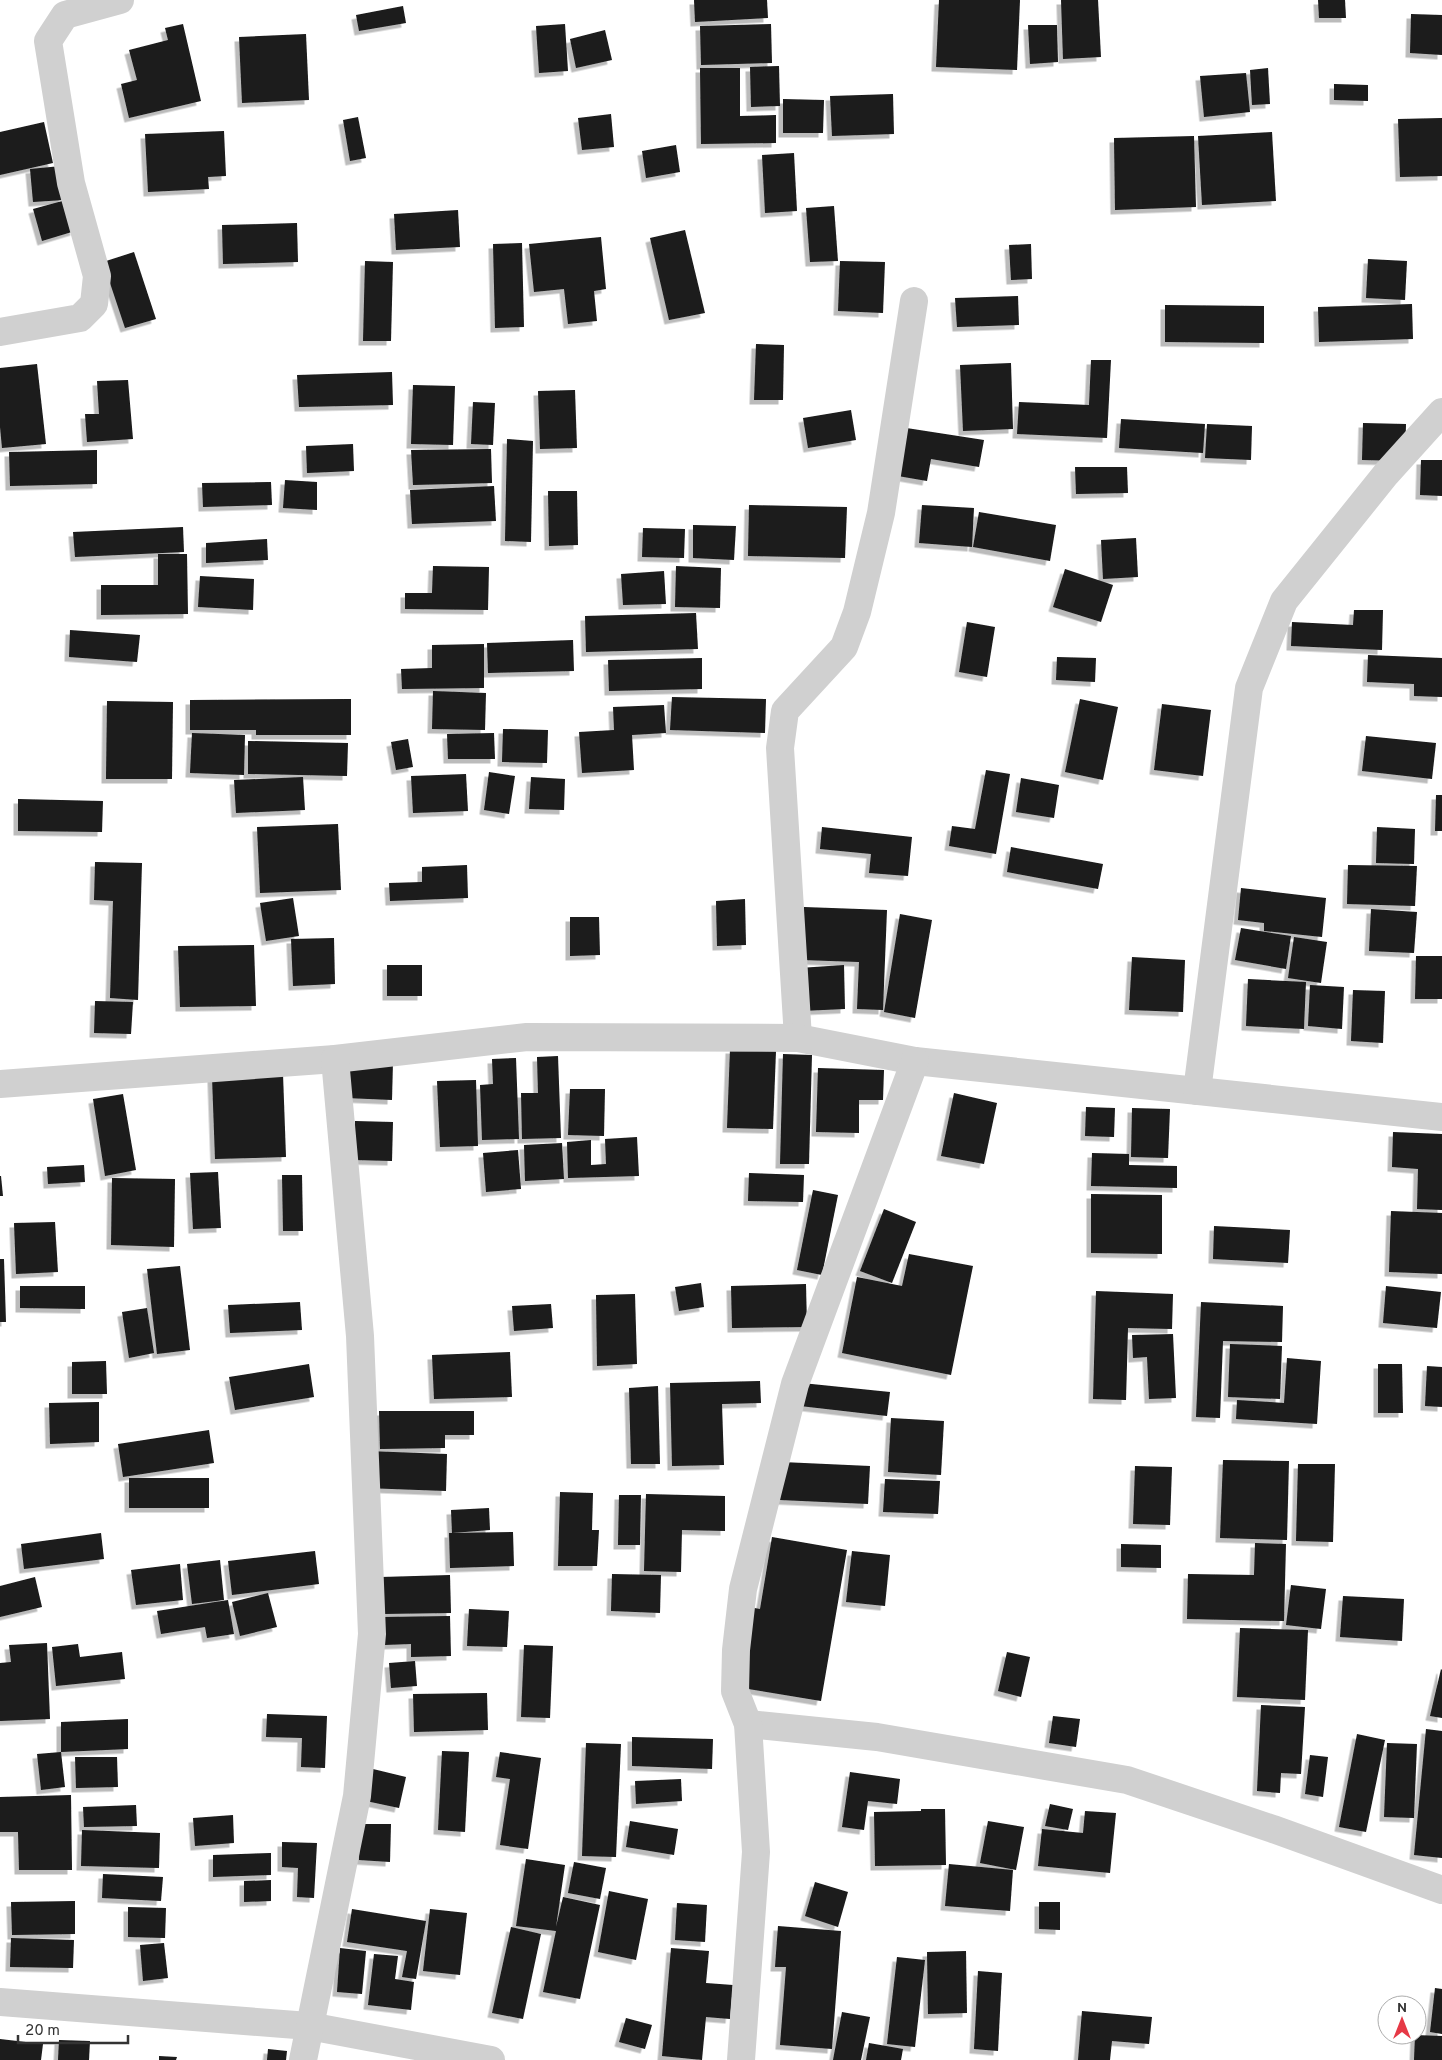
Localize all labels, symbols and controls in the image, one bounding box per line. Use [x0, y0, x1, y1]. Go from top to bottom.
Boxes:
north arrow [1377, 1995, 1427, 2045]
text: N [1397, 2000, 1407, 2017]
scale bar [18, 2012, 128, 2044]
text: 20 m [25, 2022, 60, 2041]

